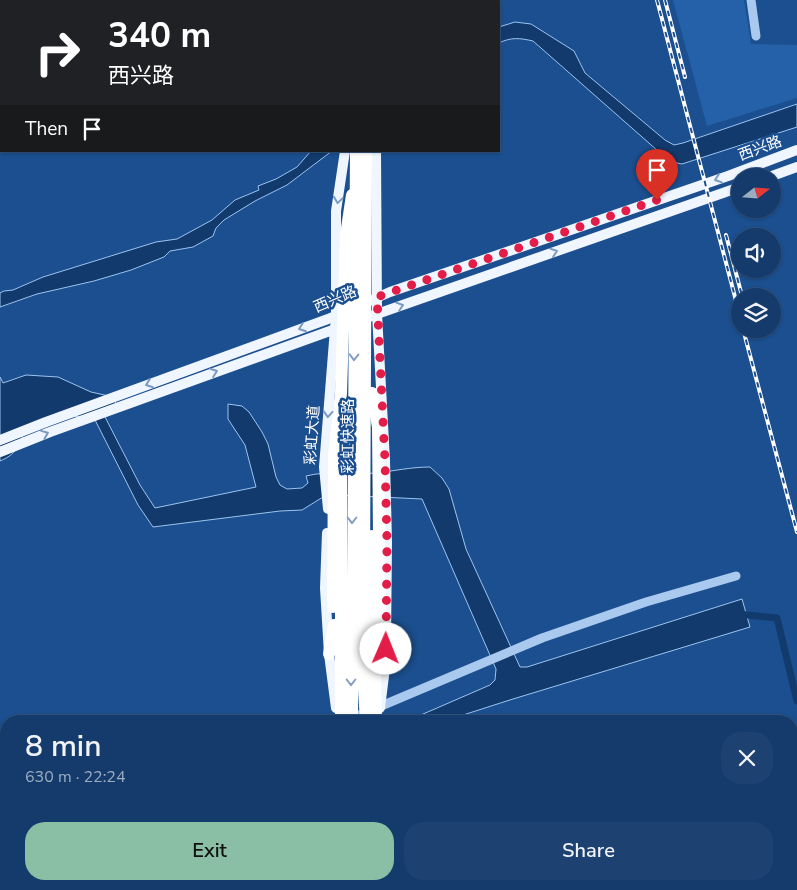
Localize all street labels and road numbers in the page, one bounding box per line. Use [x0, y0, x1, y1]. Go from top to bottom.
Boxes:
street label: 西兴路 [735, 131, 785, 165]
street label: 西兴路 [310, 281, 360, 317]
street label: 彩虹快速路 [338, 398, 358, 474]
street label: 彩虹大道 [300, 404, 324, 466]

